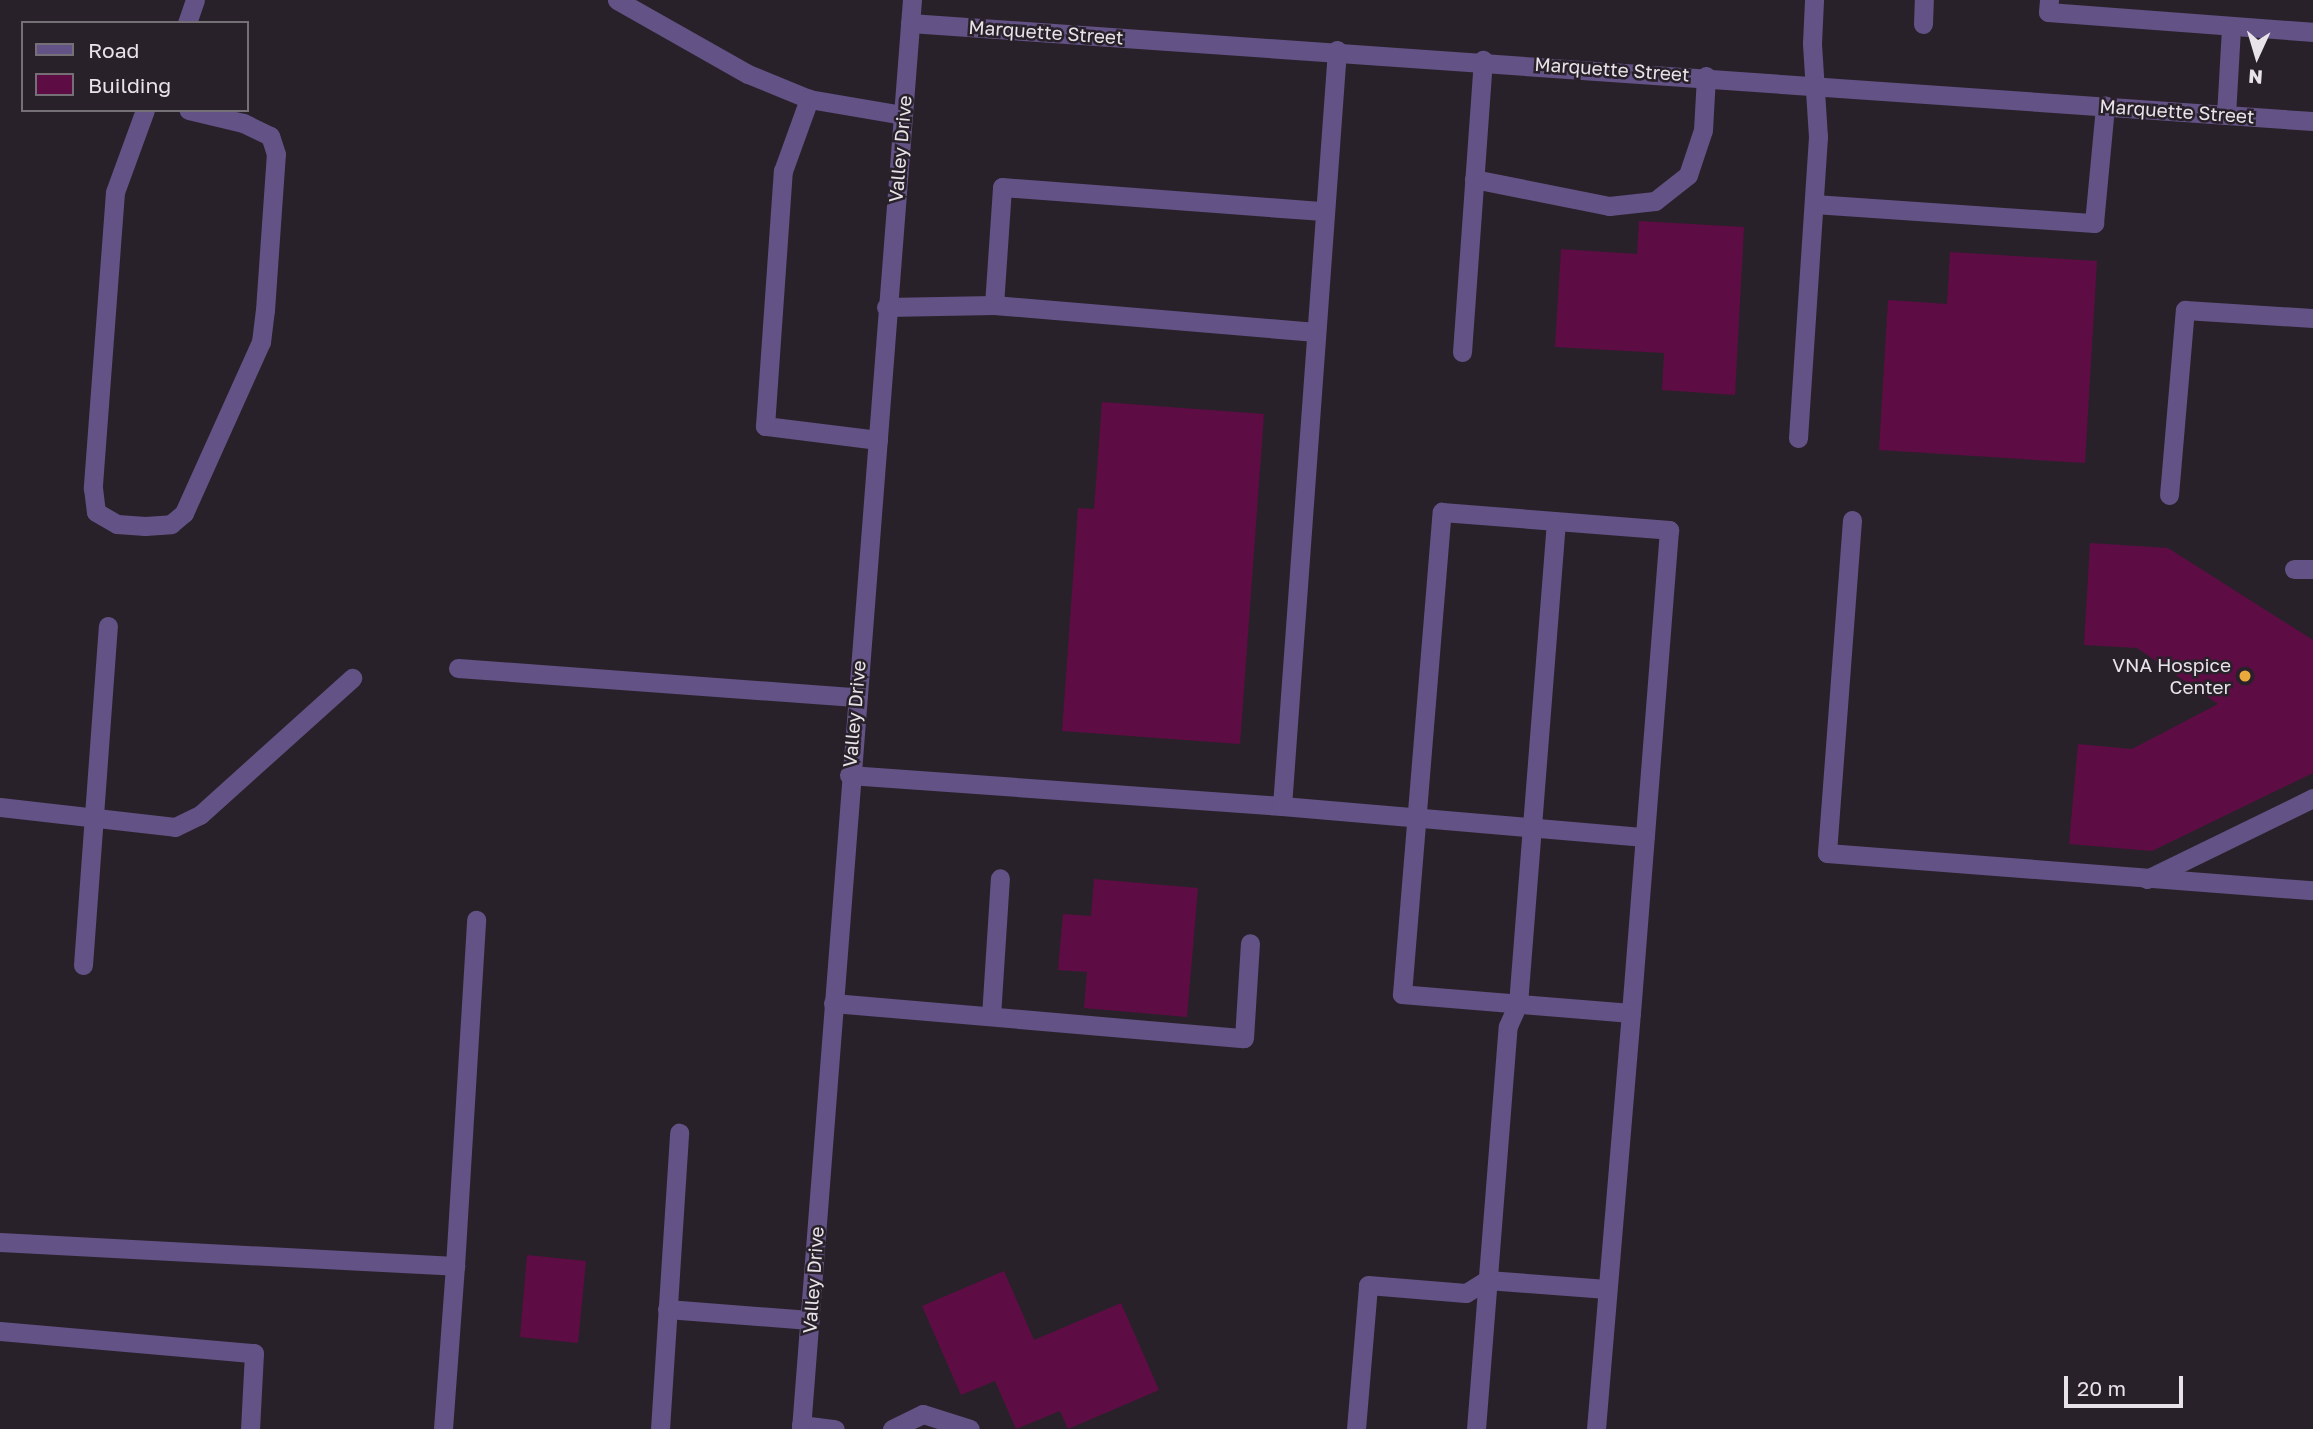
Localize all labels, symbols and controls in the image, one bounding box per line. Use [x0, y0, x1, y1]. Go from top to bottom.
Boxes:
street label: Marquette Street [968, 15, 1124, 49]
legend [21, 21, 248, 112]
north arrow [2222, 21, 2292, 91]
text: Road [88, 37, 139, 63]
street label: Marquette Street [1534, 52, 1690, 86]
text: N [2247, 65, 2264, 89]
text: Building [88, 72, 171, 98]
street label: Marquette Street [2099, 94, 2255, 128]
street label: Valley Drive [884, 95, 916, 203]
place label: VNA Hospice Center [2112, 654, 2231, 698]
street label: Valley Drive [838, 660, 870, 768]
marker: VNA Hospice Center [2237, 668, 2253, 684]
street label: Valley Drive [798, 1226, 828, 1334]
scale bar [2068, 1362, 2187, 1406]
text: 20 m [2077, 1375, 2126, 1401]

